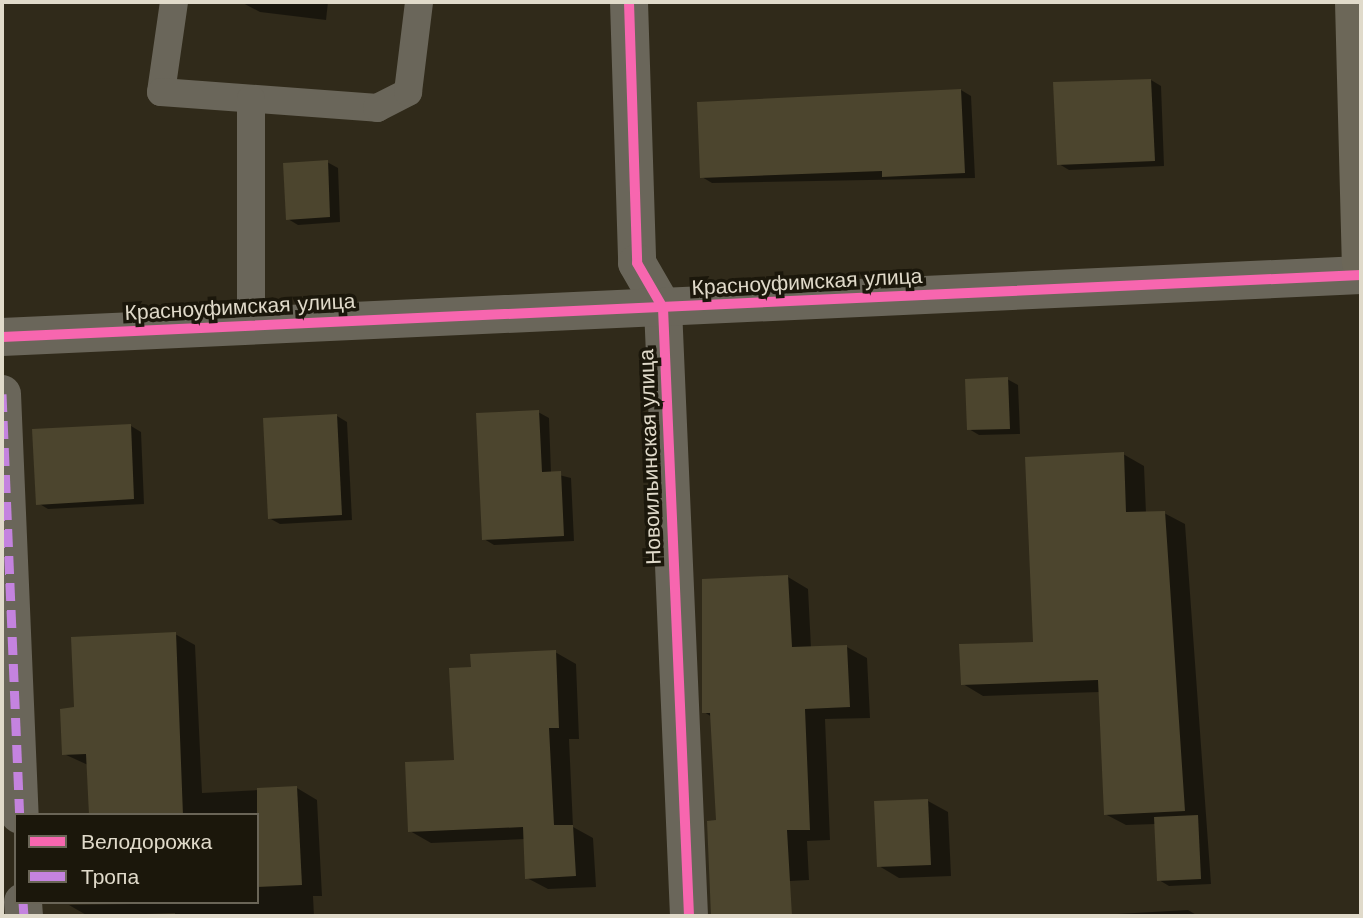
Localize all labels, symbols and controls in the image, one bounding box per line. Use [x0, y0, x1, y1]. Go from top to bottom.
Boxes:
street label: Красноуфимская улица [691, 263, 923, 301]
street label: Красноуфимская улица [124, 288, 356, 326]
street label: Новоильинская улица [634, 349, 666, 565]
legend [14, 813, 259, 904]
text: Велодорожка [81, 829, 212, 854]
text: Тропа [81, 864, 139, 889]

